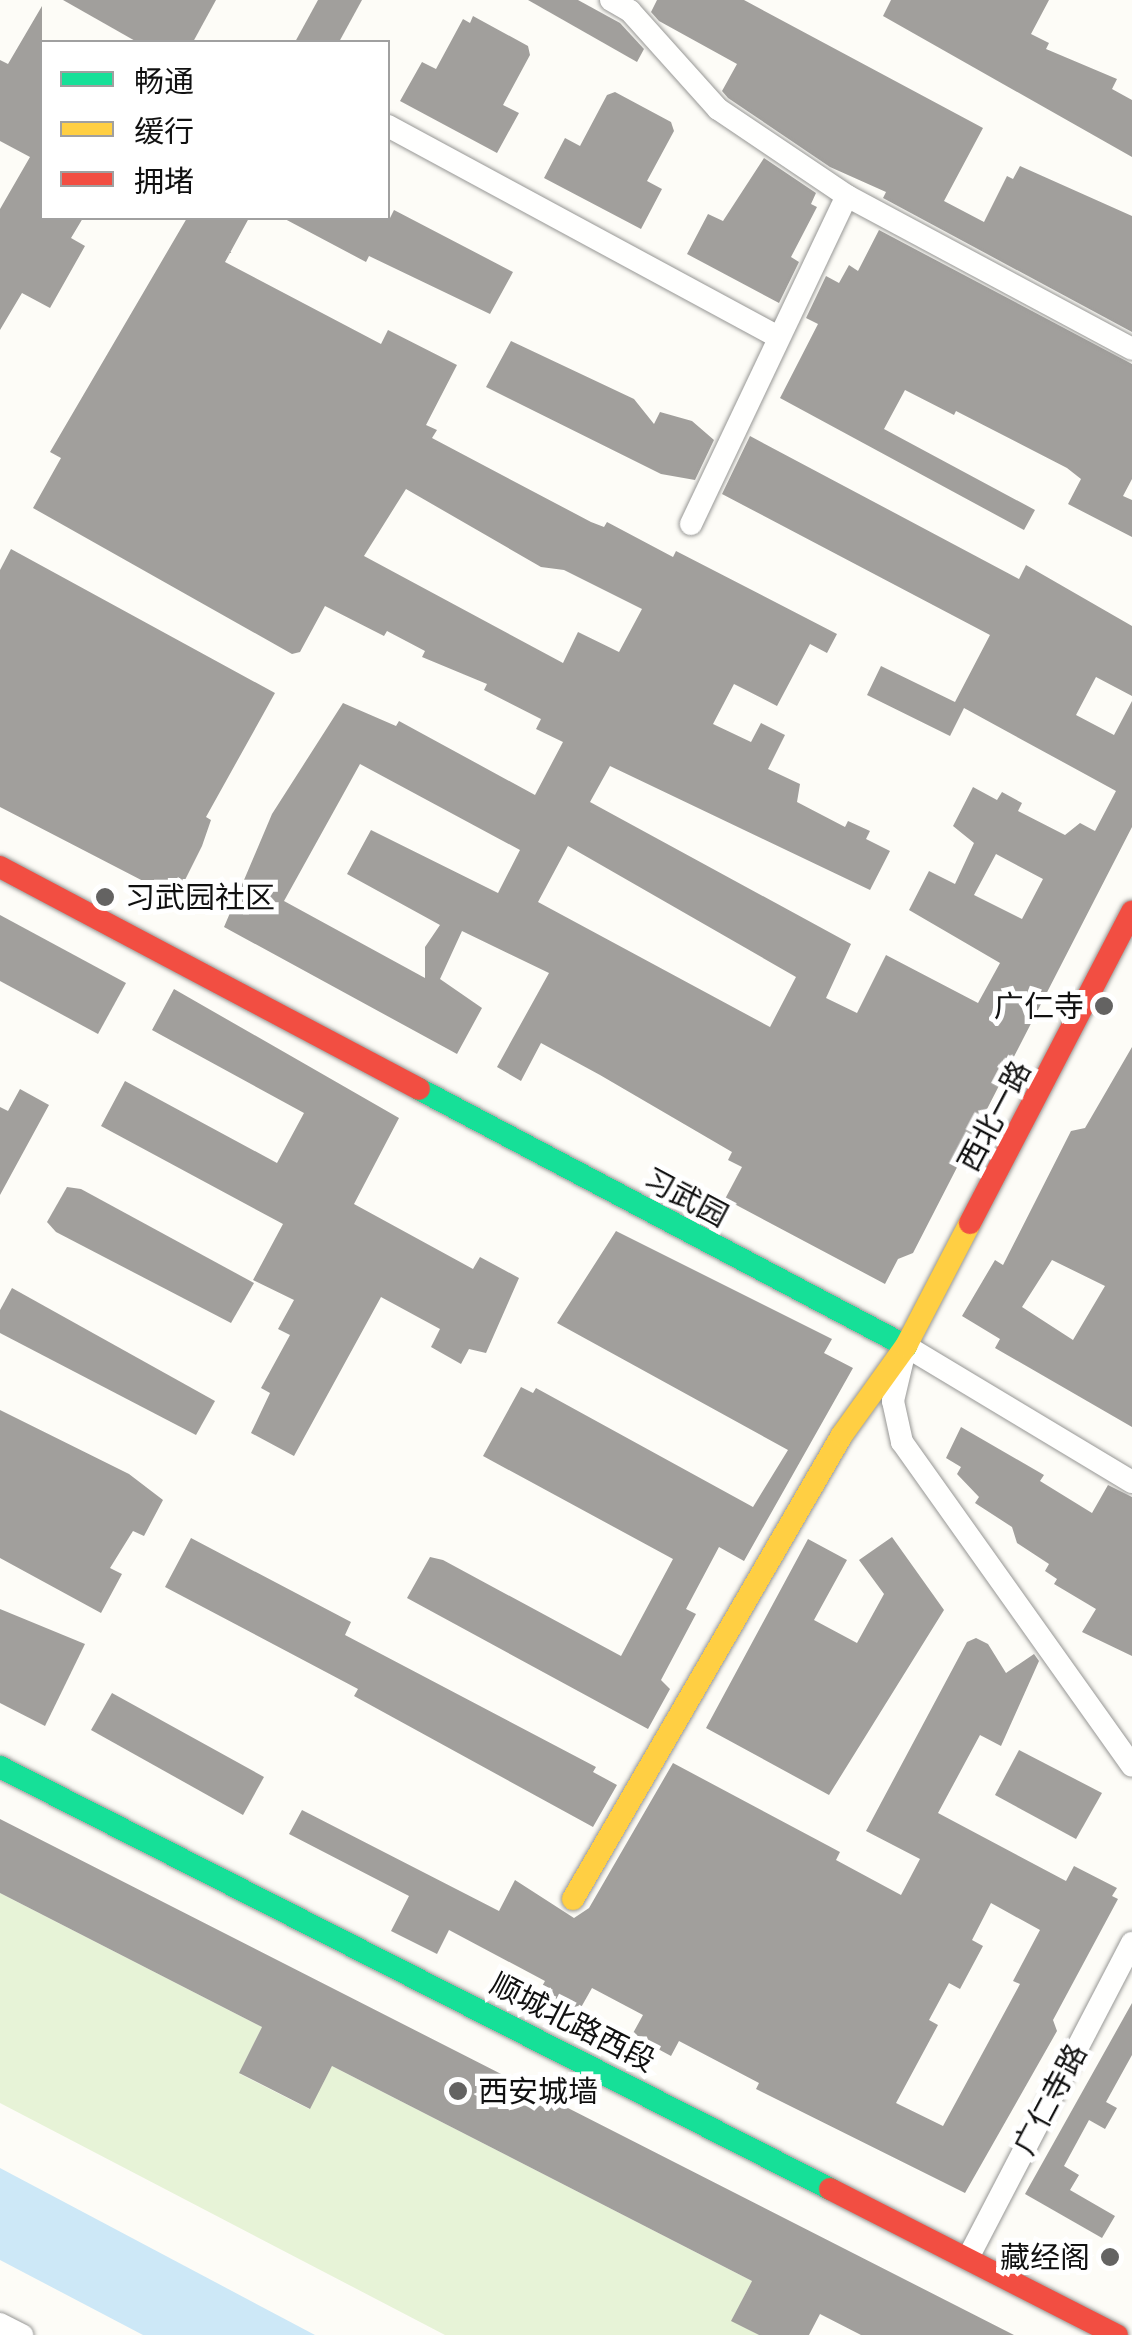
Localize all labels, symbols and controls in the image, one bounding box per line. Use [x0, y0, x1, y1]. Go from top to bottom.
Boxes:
legend [40, 40, 390, 220]
text: 畅通 [134, 61, 194, 101]
text: 缓行 [134, 111, 194, 151]
text: 拥堵 [134, 161, 194, 201]
place label: 习武园社区 [125, 879, 275, 915]
marker: 习武园社区 [94, 886, 116, 908]
place label: 广仁寺 [994, 988, 1084, 1024]
marker: 广仁寺 [1093, 995, 1115, 1017]
street label: 西北一路 [950, 1055, 1038, 1177]
street label: 习武园 [638, 1160, 734, 1234]
street label: 顺城北路西段 [485, 1965, 661, 2079]
street label: 广仁寺路 [1006, 2038, 1094, 2160]
place label: 西安城墙 [478, 2073, 598, 2109]
marker: 西安城墙 [447, 2080, 469, 2102]
place label: 藏经阁 [1000, 2239, 1090, 2275]
marker: 藏经阁 [1099, 2246, 1121, 2268]

